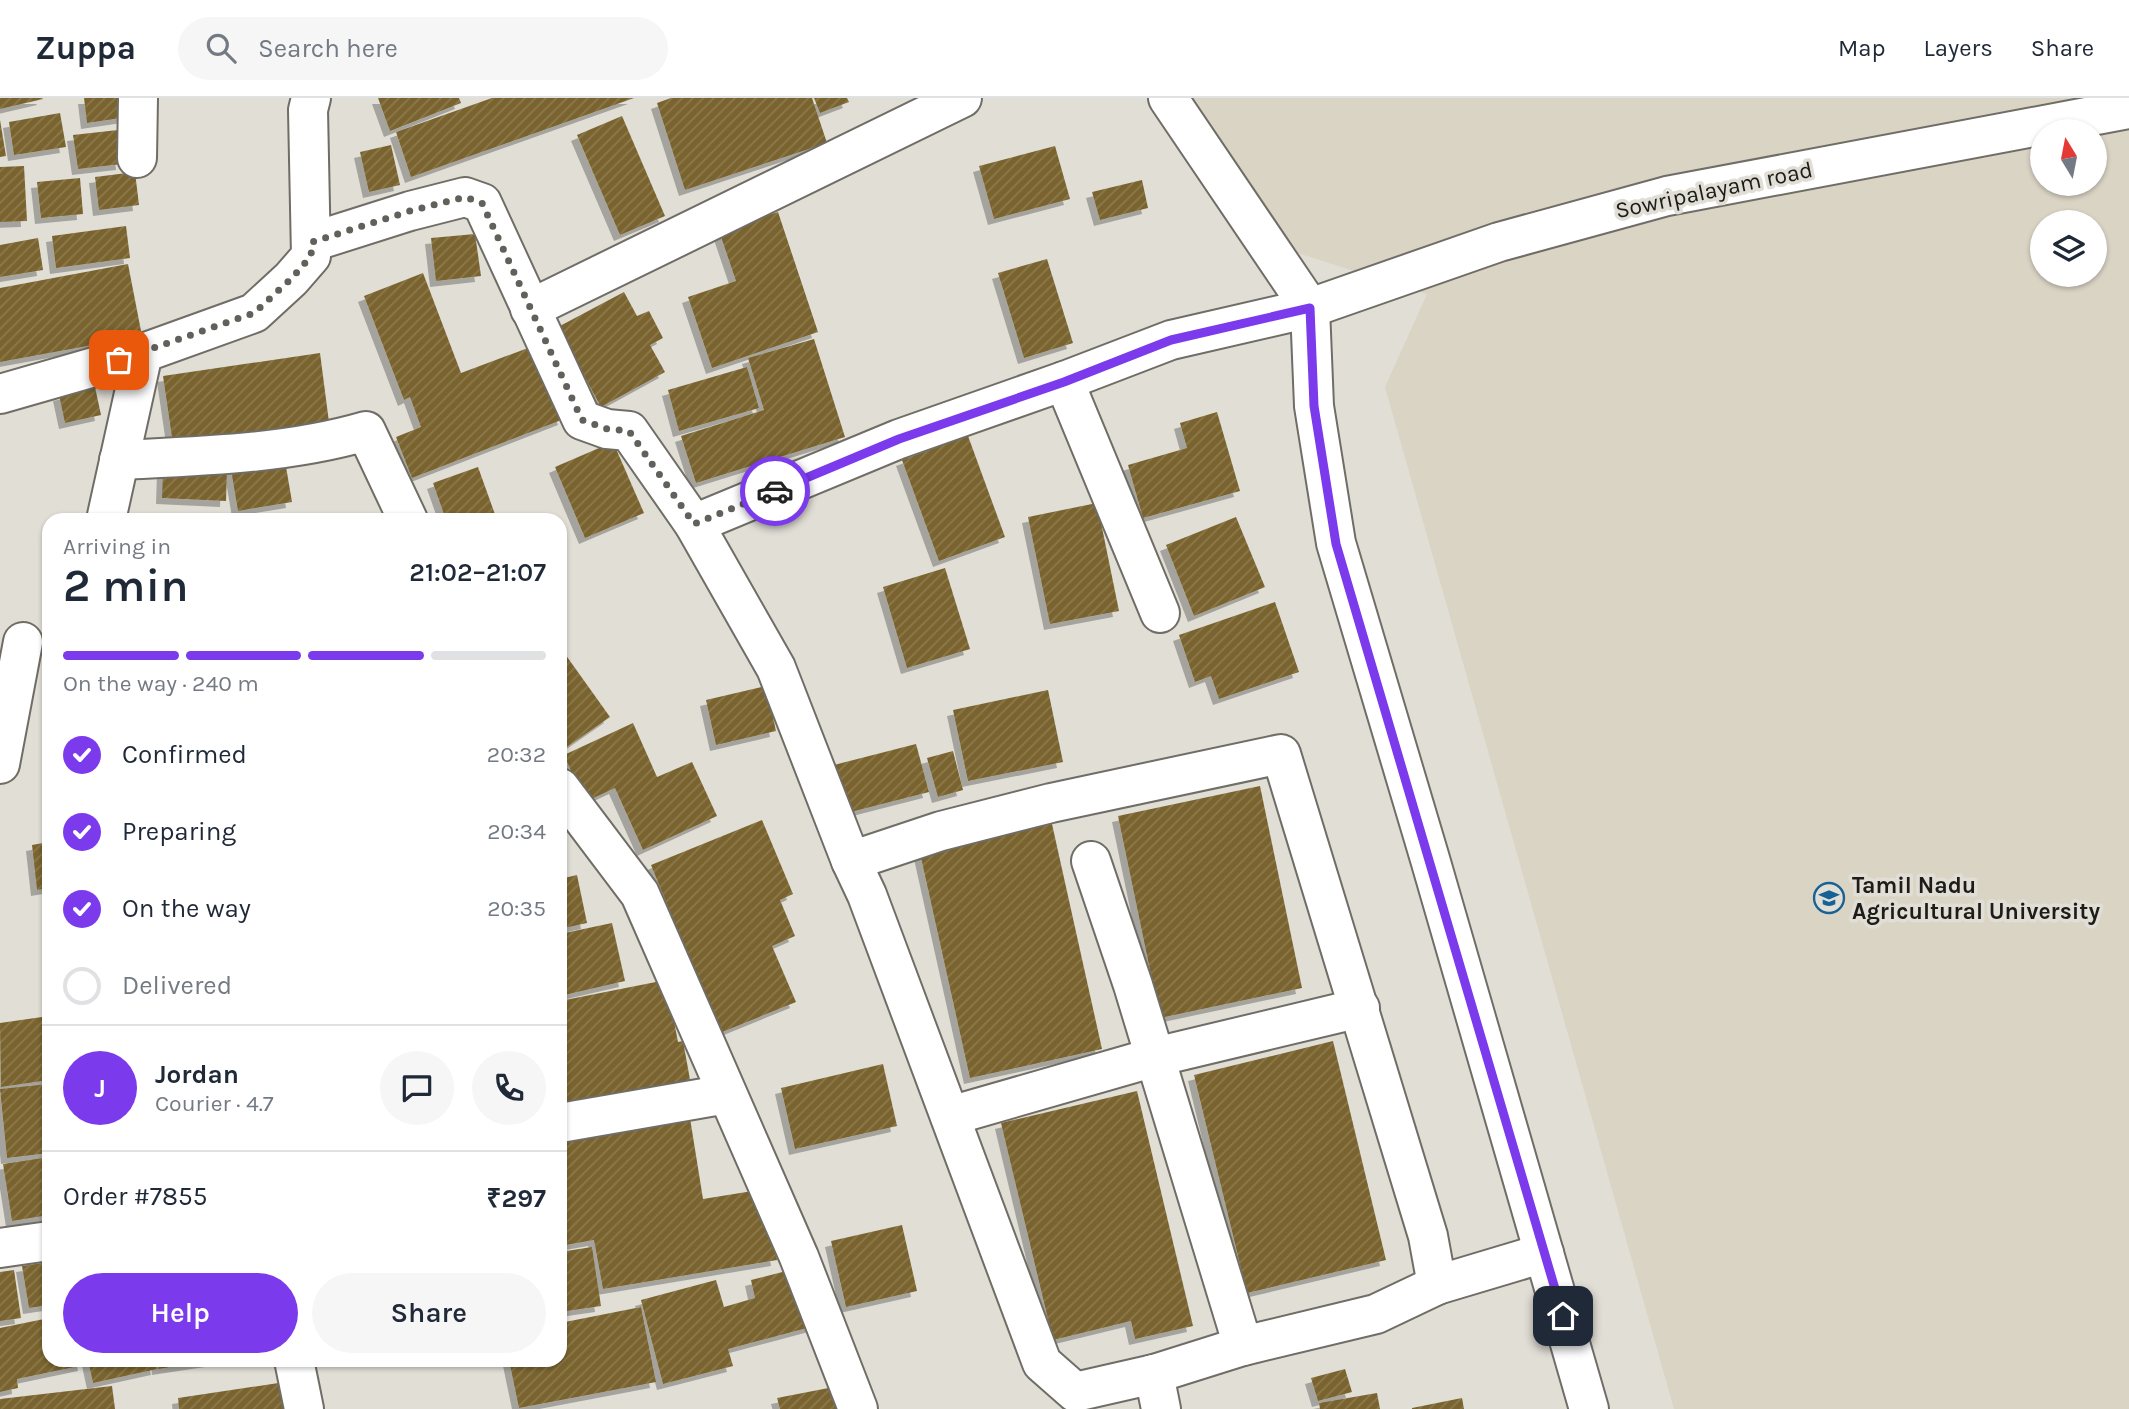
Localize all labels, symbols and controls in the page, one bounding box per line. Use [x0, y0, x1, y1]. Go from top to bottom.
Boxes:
search box [178, 17, 668, 80]
text: Zuppa [35, 29, 136, 67]
icon: search [202, 29, 240, 67]
text: Search here [258, 33, 398, 64]
text: Map [1838, 34, 1886, 62]
text: Layers [1924, 34, 1993, 62]
text: Share [2031, 34, 2094, 62]
north arrow [2030, 119, 2107, 196]
map controls [2030, 119, 2107, 287]
street label: Sowripalayam road [1613, 156, 1815, 224]
button: layers [2030, 210, 2107, 287]
pin [89, 330, 149, 390]
icon: bag [100, 341, 138, 379]
courier [740, 456, 810, 526]
icon: car [756, 472, 794, 510]
text: Arriving in [63, 533, 171, 560]
text: 21:02–21:07 [409, 557, 546, 588]
text: 2 min [63, 559, 189, 613]
text: On the way · 240 m [63, 670, 259, 697]
icon: check [63, 736, 101, 774]
text: Confirmed [122, 739, 247, 770]
text: 20:32 [487, 741, 546, 768]
icon: check [63, 813, 101, 851]
text: Preparing [122, 816, 236, 847]
text: 20:34 [487, 818, 546, 845]
place label: Tamil Nadu Agricultural University [1852, 872, 2100, 925]
school or university icon: Tamil Nadu Agricultural University [1812, 881, 1846, 915]
icon: check [63, 890, 101, 928]
text: On the way [122, 893, 251, 924]
text: 20:35 [487, 895, 546, 922]
text: Delivered [122, 970, 232, 1001]
button: chat [380, 1051, 454, 1125]
button: phone [472, 1051, 546, 1125]
text: Jordan [155, 1059, 239, 1090]
text: J [94, 1073, 106, 1104]
text: Courier · 4.7 [155, 1090, 274, 1117]
text: Order #7855 [63, 1181, 207, 1212]
text: ₹297 [487, 1183, 546, 1214]
button: Help [63, 1273, 298, 1353]
button: Share [312, 1273, 546, 1353]
pin [1533, 1286, 1593, 1346]
icon: home [1544, 1297, 1582, 1335]

